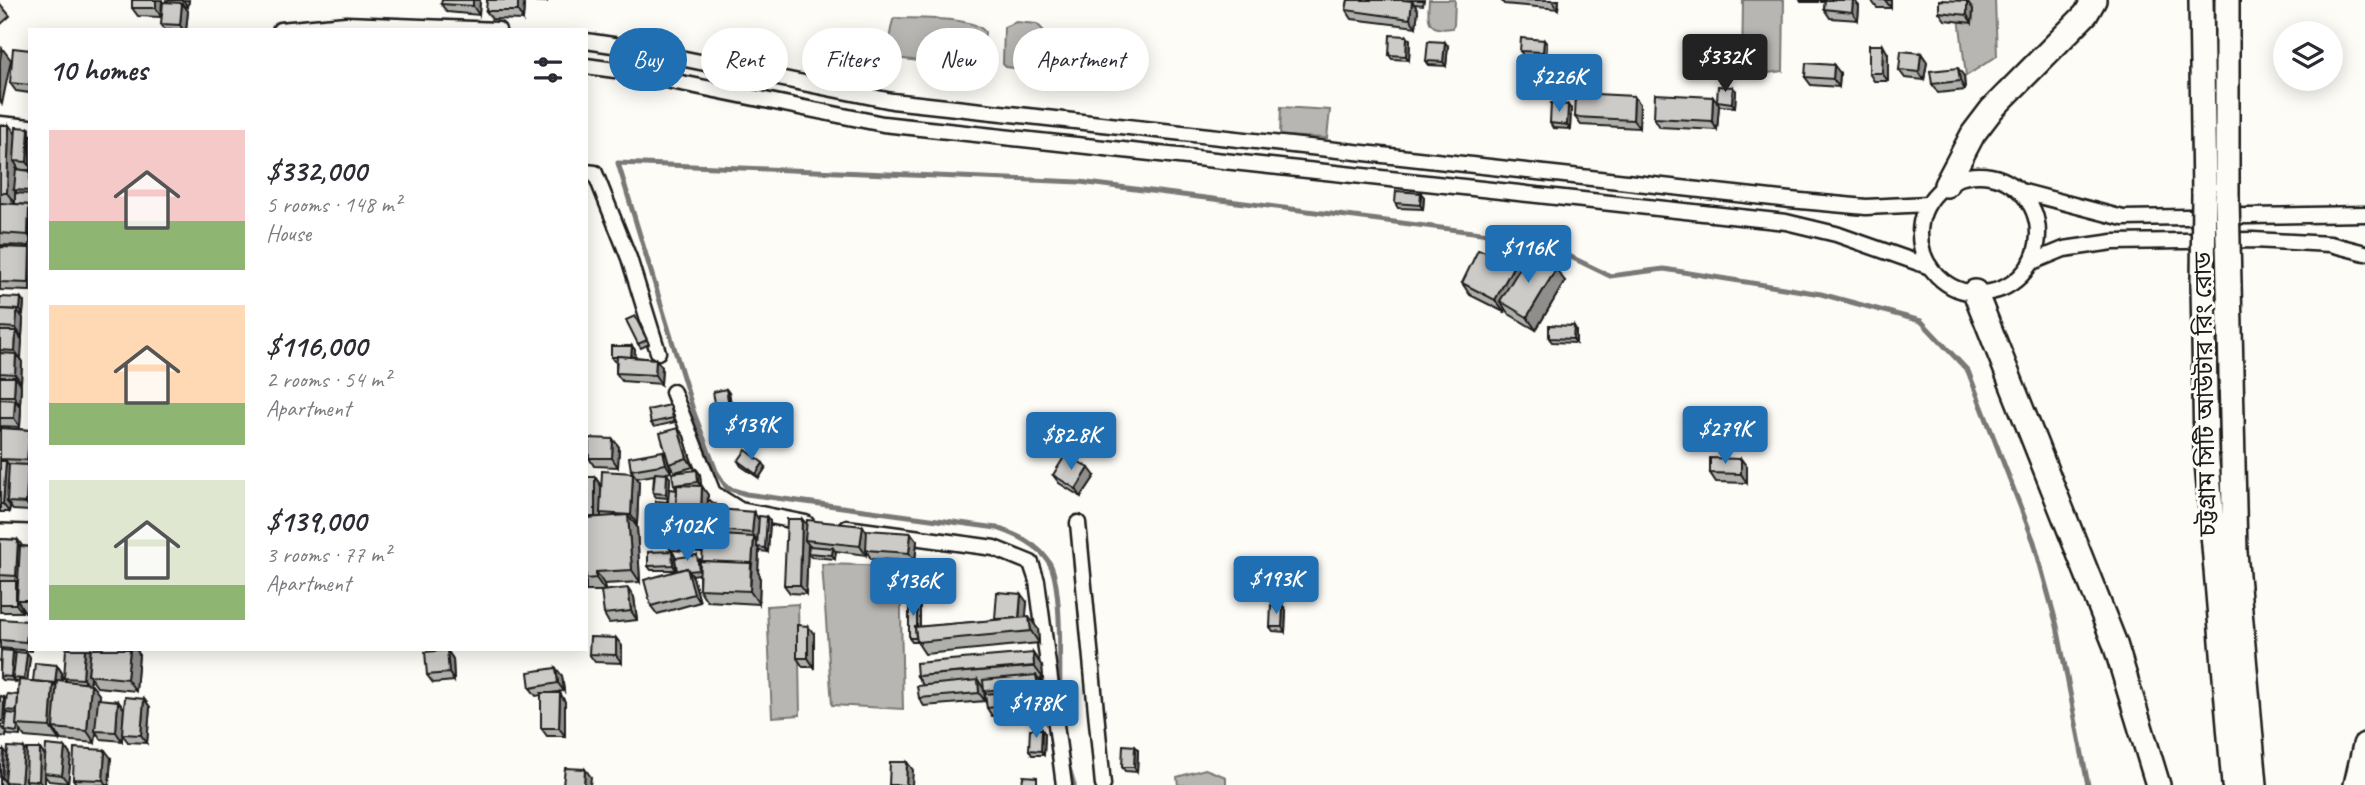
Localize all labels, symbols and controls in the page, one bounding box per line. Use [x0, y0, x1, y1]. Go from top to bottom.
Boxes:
map controls [2273, 21, 2343, 91]
button: layers [2273, 21, 2343, 91]
chip: Buy [609, 28, 687, 91]
chip: Rent [701, 28, 788, 91]
chip: Filters [802, 28, 902, 91]
chip: New [916, 28, 999, 91]
chip: Apartment [1013, 28, 1149, 91]
pin: $332K [1676, 34, 1774, 94]
text: $332K [1698, 42, 1752, 71]
text: 10 homes [49, 51, 147, 89]
icon: filters [529, 51, 567, 89]
pin: $226K [1510, 54, 1608, 114]
text: $226K [1532, 62, 1586, 91]
text: $332,000 [266, 152, 366, 190]
icon: home [105, 158, 189, 242]
text: 5 rooms · 148 m² [266, 190, 401, 219]
text: House [266, 219, 311, 248]
pin: $116K [1479, 226, 1577, 285]
text: $116K [1501, 233, 1555, 262]
street label: চট্টগ্রাম সিটি আউটার রিং রোড [2188, 251, 2222, 538]
text: $116,000 [266, 327, 367, 365]
icon: home [105, 333, 189, 417]
text: 2 rooms · 54 m² [266, 365, 390, 394]
text: Apartment [266, 394, 351, 423]
pin: $139K [702, 402, 800, 462]
pin: $279K [1676, 406, 1774, 466]
text: $139K [725, 410, 777, 439]
pin: $82.8K [1014, 412, 1128, 472]
text: $279K [1699, 414, 1751, 443]
text: $82.8K [1042, 420, 1100, 449]
text: $139,000 [266, 502, 366, 540]
pin: $102K [638, 504, 736, 563]
icon: home [105, 508, 189, 592]
text: $102K [660, 511, 714, 540]
text: 3 rooms · 77 m² [266, 540, 390, 569]
pin: $193K [1227, 556, 1325, 616]
pin: $136K [864, 558, 962, 618]
text: $193K [1250, 564, 1302, 593]
text: $136K [886, 566, 940, 595]
text: Apartment [266, 569, 351, 598]
pin: $178K [987, 680, 1085, 740]
text: $178K [1010, 688, 1063, 717]

